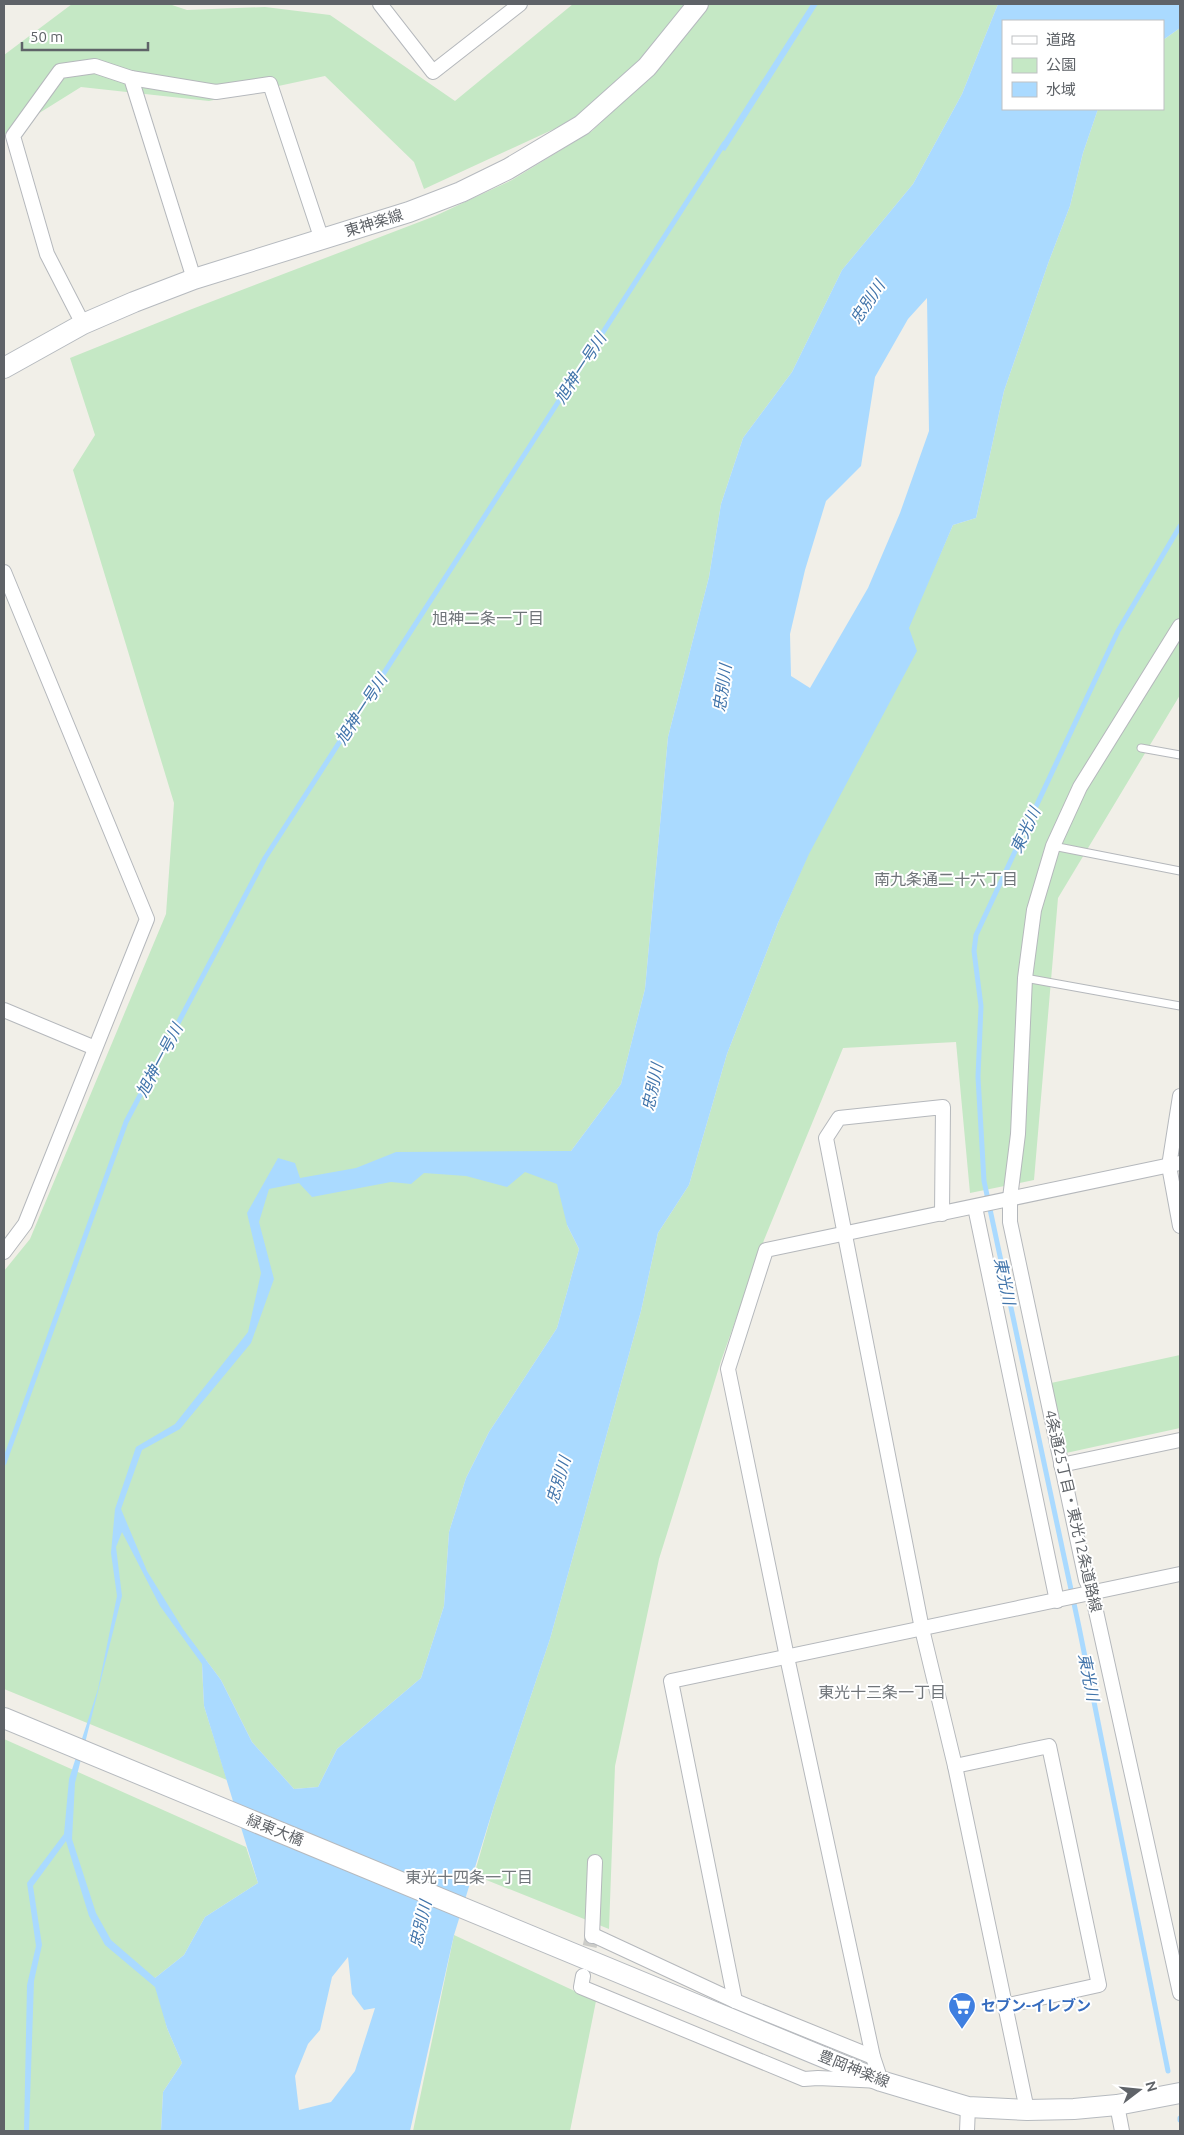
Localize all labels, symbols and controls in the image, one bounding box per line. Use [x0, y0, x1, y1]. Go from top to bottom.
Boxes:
scale bar [22, 20, 149, 52]
legend [1002, 20, 1164, 110]
text: 50 m [30, 28, 63, 45]
text: 道路 [1046, 31, 1076, 48]
text: 公園 [1046, 56, 1076, 73]
text: 水域 [1046, 81, 1076, 98]
street label: 東神楽線 [343, 206, 405, 239]
water label: 忠別川 [846, 275, 889, 327]
water label: 旭神一号川 [551, 328, 610, 406]
district label: 旭神二条一丁目 [432, 609, 544, 627]
water label: 忠別川 [710, 661, 735, 713]
water label: 旭神一号川 [332, 669, 391, 747]
water label: 東光川 [1007, 803, 1044, 856]
district label: 南九条通二十六丁目 [874, 870, 1018, 888]
water label: 旭神一号川 [132, 1019, 187, 1100]
water label: 忠別川 [638, 1060, 666, 1112]
water label: 東光川 [991, 1256, 1019, 1308]
street label: 4条通25丁目・東光12条道路線 [1042, 1408, 1105, 1614]
water label: 忠別川 [542, 1453, 574, 1506]
water label: 東光川 [1076, 1652, 1103, 1704]
district label: 東光十三条一丁目 [818, 1683, 946, 1701]
street label: 緑東大橋 [244, 1810, 306, 1849]
district label: 東光十四条一丁目 [405, 1868, 533, 1886]
water label: 忠別川 [406, 1897, 435, 1949]
supermarket icon: セブン-イレブン [947, 1991, 977, 2030]
place label: セブン-イレブン [981, 1997, 1091, 2014]
street label: 豊岡神楽線 [816, 2047, 892, 2090]
north arrow [1114, 2065, 1164, 2115]
text: N [1142, 2079, 1161, 2094]

